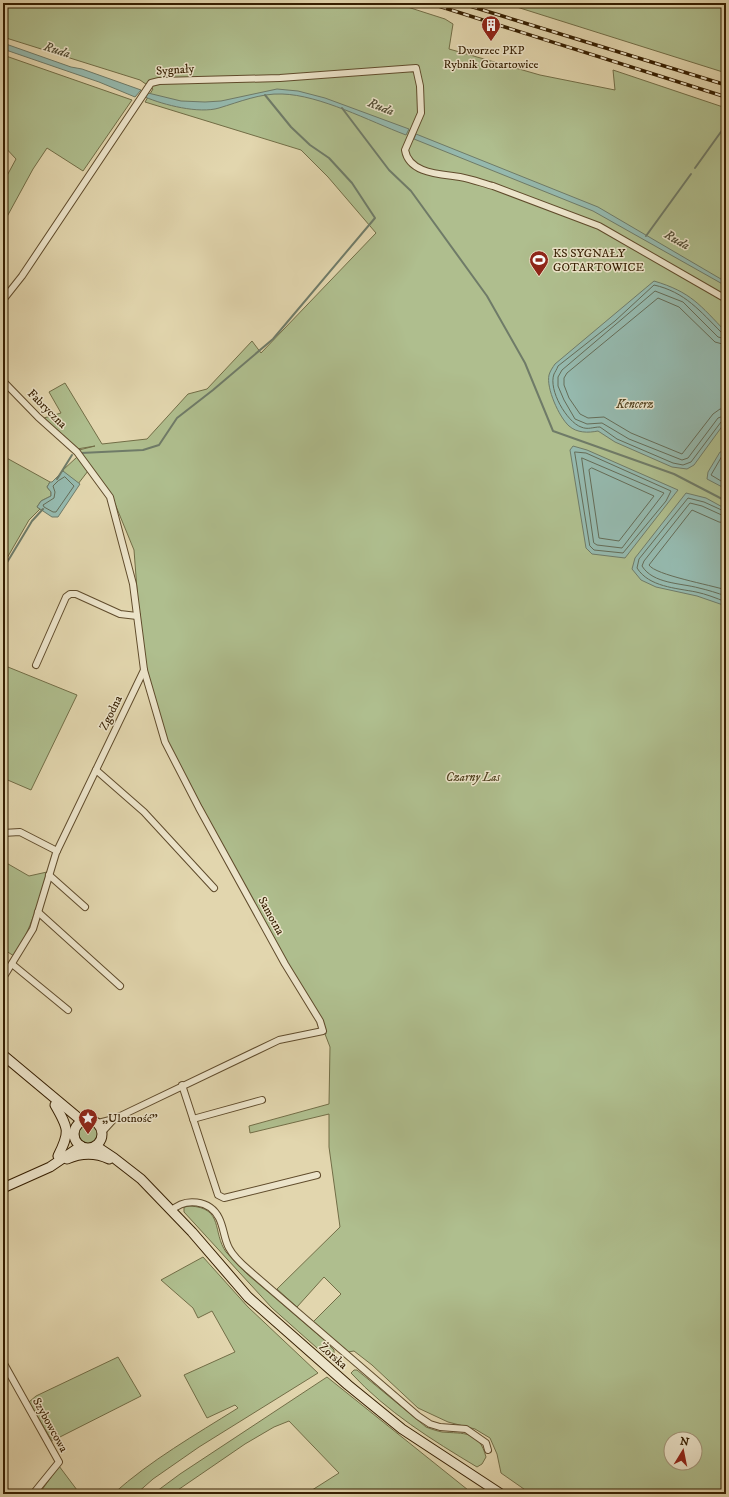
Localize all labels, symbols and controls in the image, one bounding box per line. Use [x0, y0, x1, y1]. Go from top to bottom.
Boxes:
building icon: Dworzec PKP Rybnik Gotartowice [480, 14, 502, 42]
water label: Ruda [41, 38, 73, 62]
place label: Dworzec PKP Rybnik Gotartowice [443, 43, 539, 72]
street label: Sygnały [155, 61, 195, 79]
water label: Ruda [365, 94, 397, 120]
water label: Ruda [661, 226, 693, 254]
place label: KS SYGNAŁY GOTARTOWICE [553, 246, 645, 275]
sports icon: KS SYGNAŁY GOTARTOWICE [528, 249, 550, 277]
street label: Fabryczna [24, 386, 70, 432]
park label: Kencerz [615, 397, 654, 412]
street label: Zgodna [96, 692, 126, 733]
park label: Czarny Las [446, 770, 501, 785]
street label: Samotna [254, 894, 288, 939]
place icon: „Ulotność” [77, 1107, 99, 1135]
place label: „Ulotność” [102, 1111, 158, 1126]
street label: Żorska [316, 1340, 351, 1373]
street label: Szybowcowa [29, 1395, 72, 1456]
north arrow [663, 1431, 703, 1471]
text: N [679, 1434, 690, 1450]

